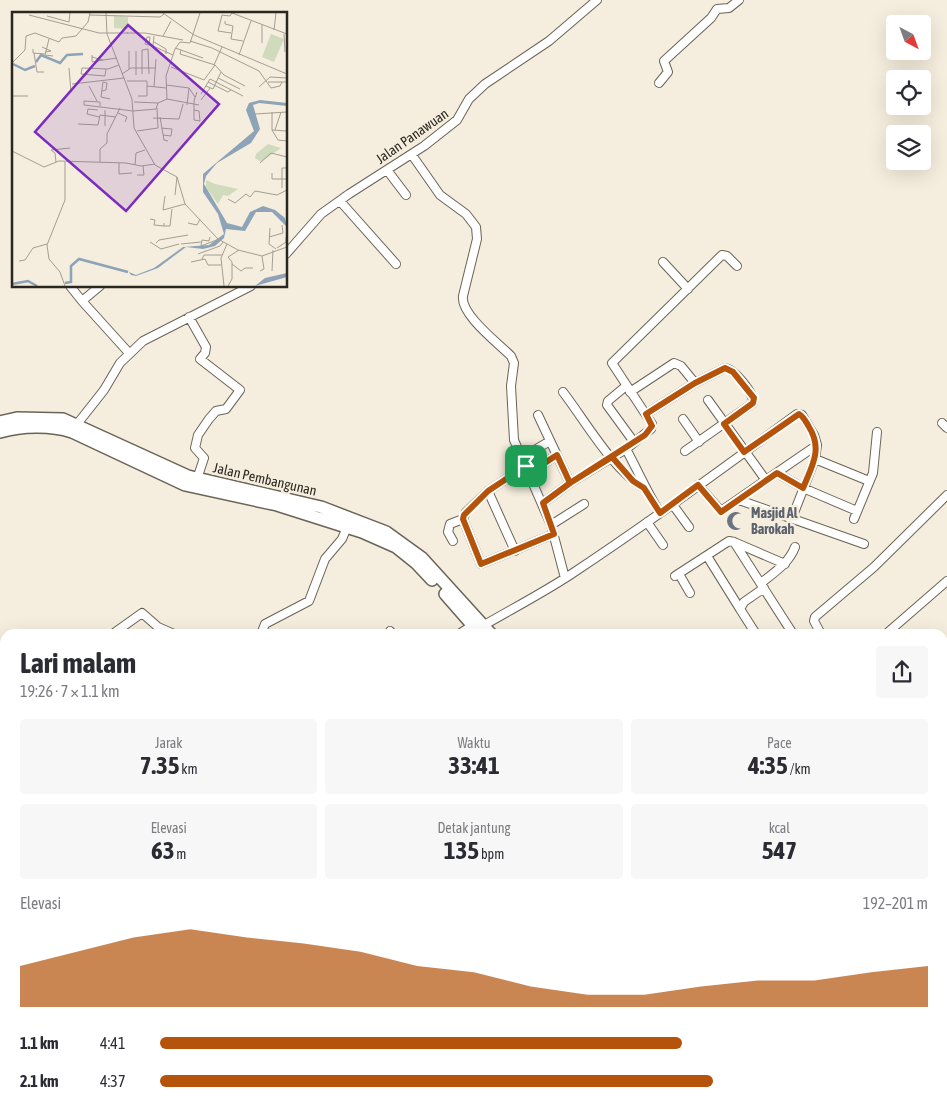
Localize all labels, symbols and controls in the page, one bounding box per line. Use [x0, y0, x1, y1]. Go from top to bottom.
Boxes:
inset map [12, 12, 288, 288]
north arrow [886, 15, 931, 60]
map controls [886, 15, 931, 170]
button: locate [886, 70, 931, 115]
street label: Jalan Panawuan [373, 105, 451, 167]
button: layers [886, 125, 931, 170]
pin [505, 445, 547, 487]
icon: arrive [512, 452, 540, 480]
street label: Jalan Pembangunan [212, 459, 318, 499]
place label: Masjid Al Barokah [751, 505, 798, 537]
mosque icon: Masjid Al Barokah [725, 510, 747, 532]
button: share [876, 646, 928, 698]
text: Lari malam [20, 647, 136, 679]
text: 19:26 · 7 × 1.1 km [20, 682, 120, 700]
text: Jarak [155, 735, 182, 751]
text: Waktu [457, 735, 491, 751]
text: Pace [767, 735, 792, 751]
text: 7.35 [140, 751, 179, 779]
text: 33:41 [448, 751, 500, 779]
text: 4:35 [748, 751, 788, 779]
text: km [179, 761, 198, 777]
text: /km [788, 761, 811, 777]
text: Elevasi [151, 820, 187, 836]
text: Detak jantung [438, 820, 510, 836]
text: kcal [769, 820, 790, 836]
text: 63 [151, 836, 174, 864]
text: 135 [444, 836, 479, 864]
text: 547 [762, 836, 797, 864]
text: m [174, 846, 186, 862]
text: bpm [479, 846, 504, 862]
text: Elevasi [20, 894, 61, 912]
text: 192–201 m [863, 894, 928, 912]
text: 1.1 km [20, 1034, 59, 1052]
text: 4:41 [100, 1034, 125, 1052]
text: 2.1 km [20, 1072, 59, 1090]
text: 4:37 [100, 1072, 125, 1090]

